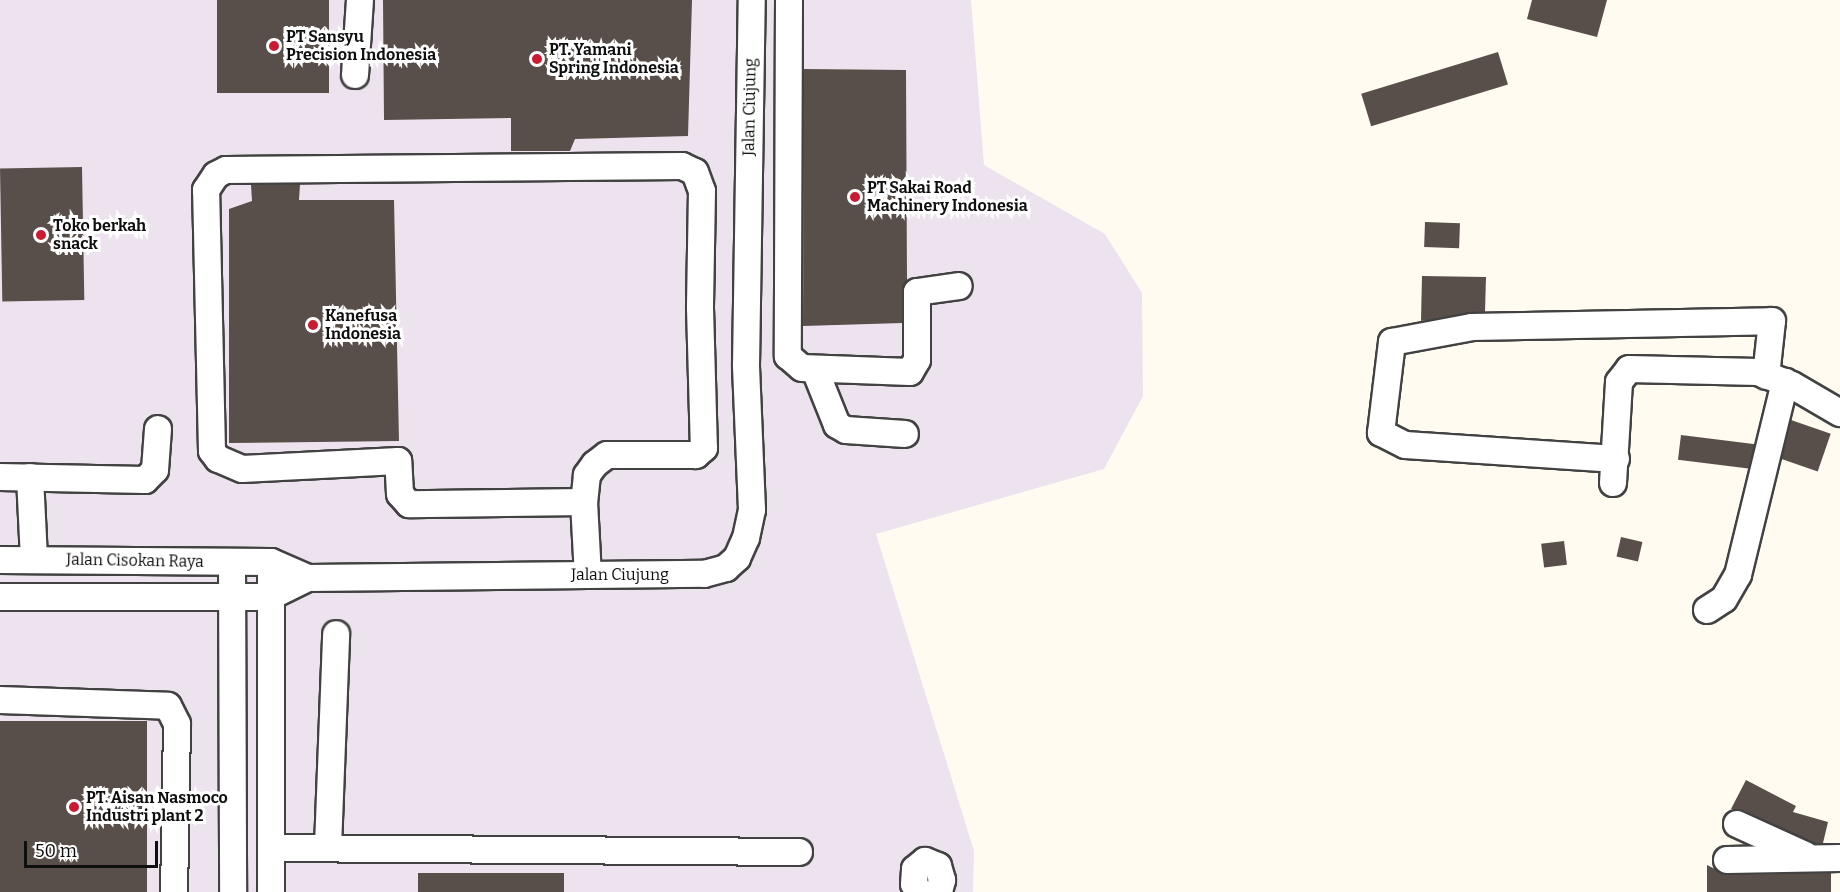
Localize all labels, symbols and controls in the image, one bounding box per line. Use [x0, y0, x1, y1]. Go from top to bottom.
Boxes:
place label: PT Sansyu Precision Indonesia [286, 27, 436, 65]
marker: PT Sansyu Precision Indonesia [267, 39, 281, 53]
place label: PT. Yamani Spring Indonesia [549, 40, 679, 78]
marker: PT. Yamani Spring Indonesia [530, 52, 544, 66]
street label: Jalan Ciujung [740, 58, 760, 156]
place label: PT Sakai Road Machinery Indonesia [867, 178, 1028, 216]
marker: PT Sakai Road Machinery Indonesia [848, 190, 862, 204]
place label: Toko berkah snack [53, 216, 146, 254]
marker: Toko berkah snack [34, 228, 48, 242]
place label: Kanefusa Indonesia [325, 306, 401, 344]
marker: Kanefusa Indonesia [306, 318, 320, 332]
street label: Jalan Cisokan Raya [66, 550, 204, 572]
street label: Jalan Ciujung [571, 565, 669, 585]
place label: PT. Aisan Nasmoco Industri plant 2 [86, 788, 228, 826]
marker: PT. Aisan Nasmoco Industri plant 2 [67, 800, 81, 814]
scale bar [27, 829, 160, 867]
text: 50 m [35, 840, 77, 862]

